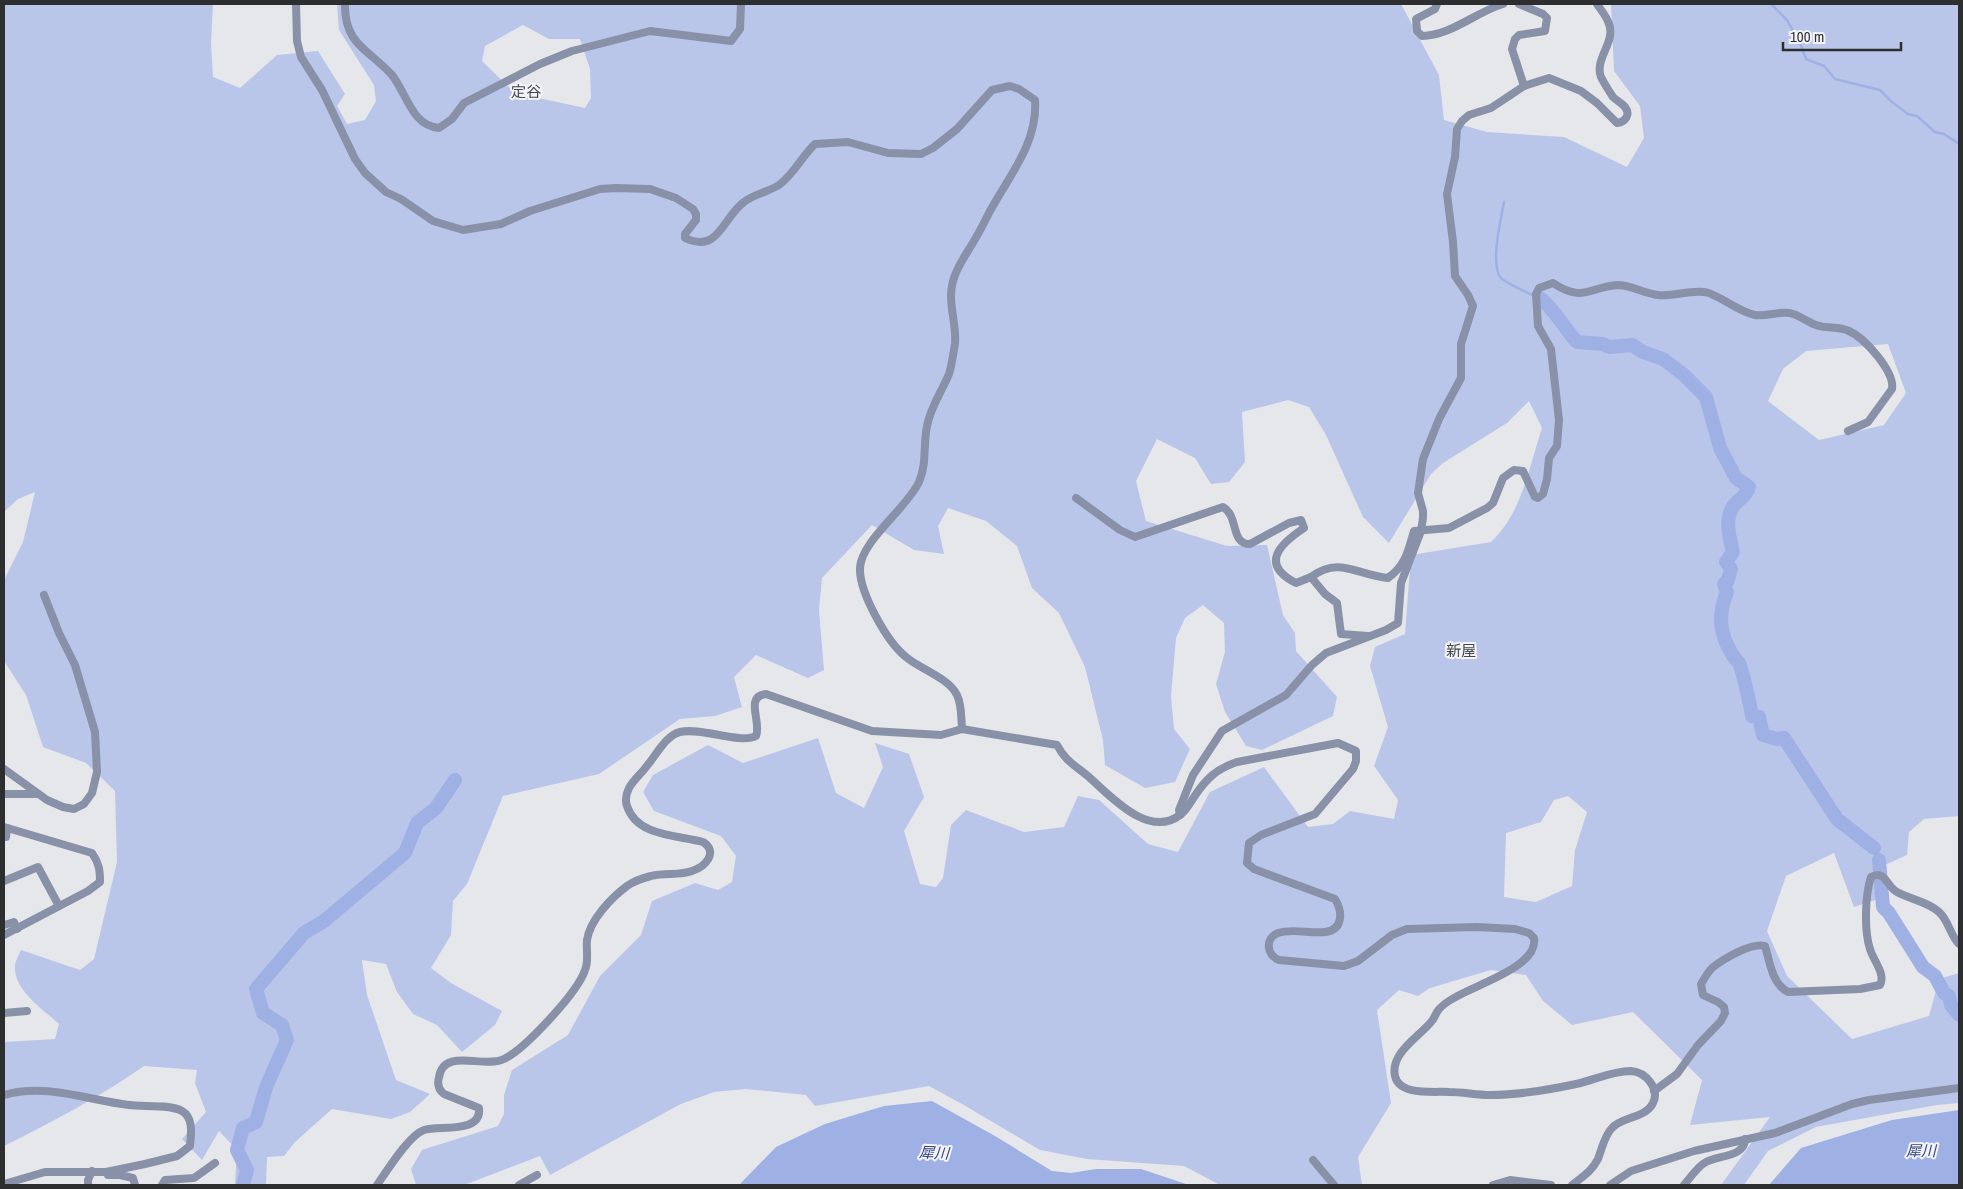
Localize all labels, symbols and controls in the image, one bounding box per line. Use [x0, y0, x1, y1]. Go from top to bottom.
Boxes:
scale bar [1783, 20, 1900, 52]
text: 100 m [1790, 26, 1824, 47]
district label: 定谷 [511, 81, 541, 102]
district label: 新屋 [1446, 640, 1476, 661]
water label: 犀川 [1906, 1140, 1938, 1161]
water label: 犀川 [918, 1141, 952, 1164]

